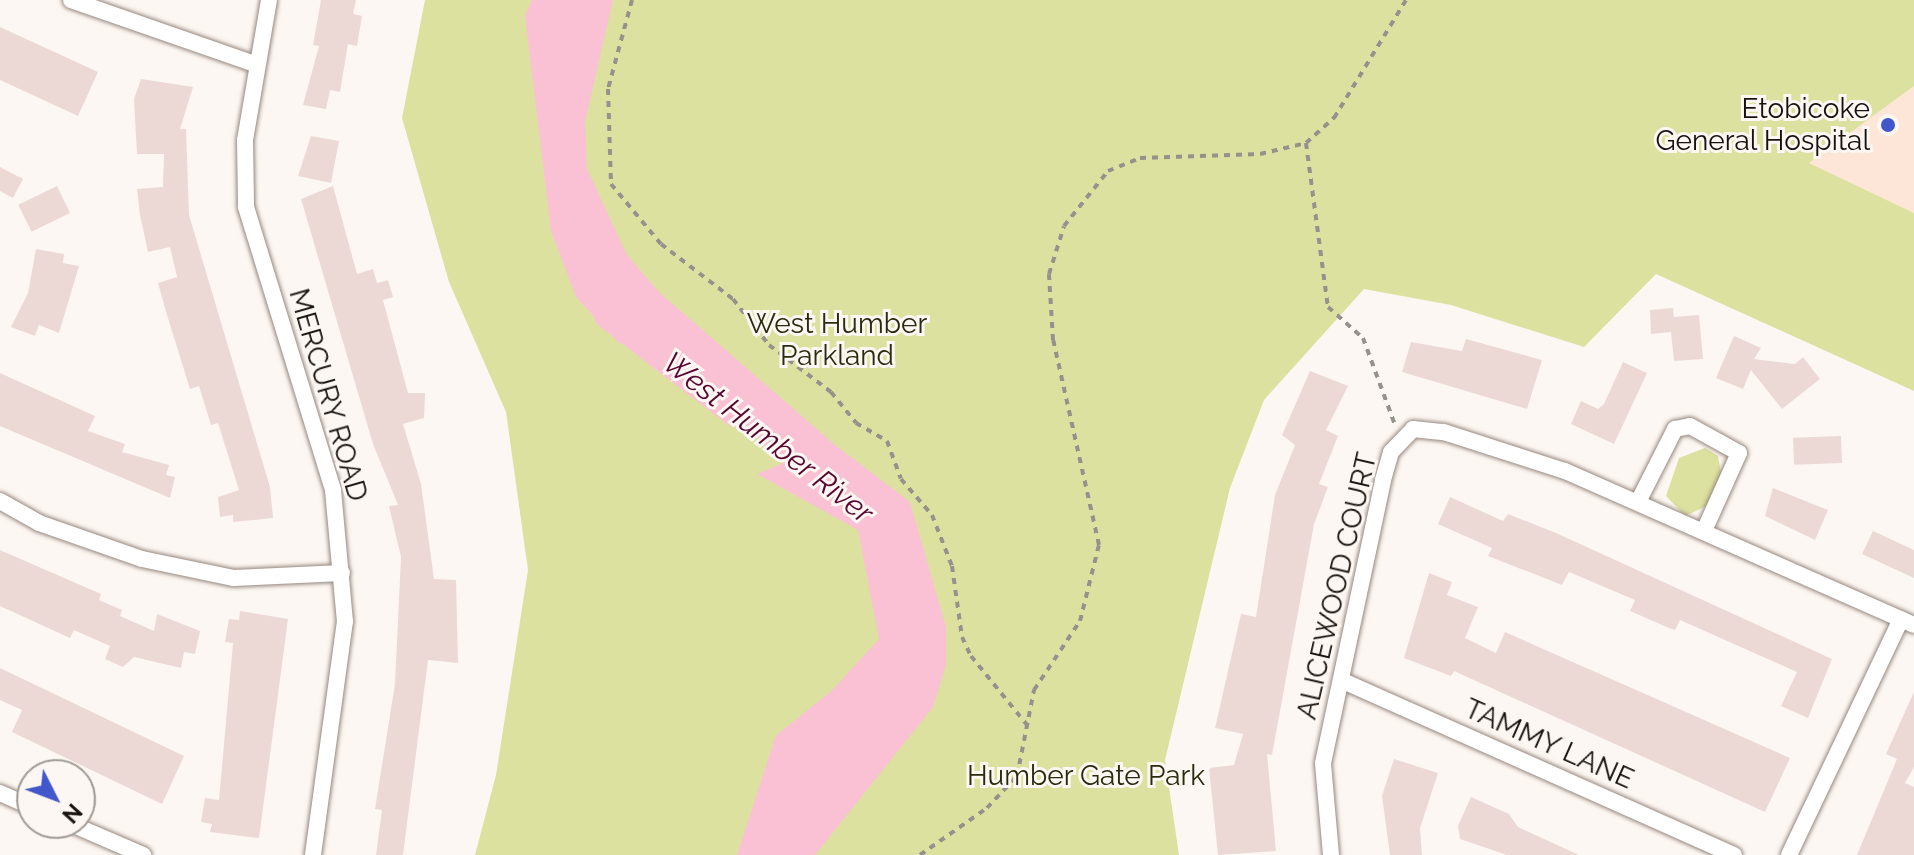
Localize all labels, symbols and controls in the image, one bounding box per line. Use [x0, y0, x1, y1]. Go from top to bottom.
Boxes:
place label: Etobicoke General Hospital [1655, 92, 1870, 158]
marker: Etobicoke General Hospital [1877, 114, 1899, 136]
street label: MERCURY ROAD [281, 284, 375, 506]
park label: West Humber Parkland [747, 307, 927, 373]
water label: West Humber River [655, 345, 881, 531]
street label: ALICEWOOD COURT [1290, 449, 1384, 723]
street label: TAMMY LANE [1459, 692, 1639, 796]
north arrow [16, 759, 96, 839]
park label: Humber Gate Park [967, 759, 1205, 793]
text: N [57, 799, 88, 829]

